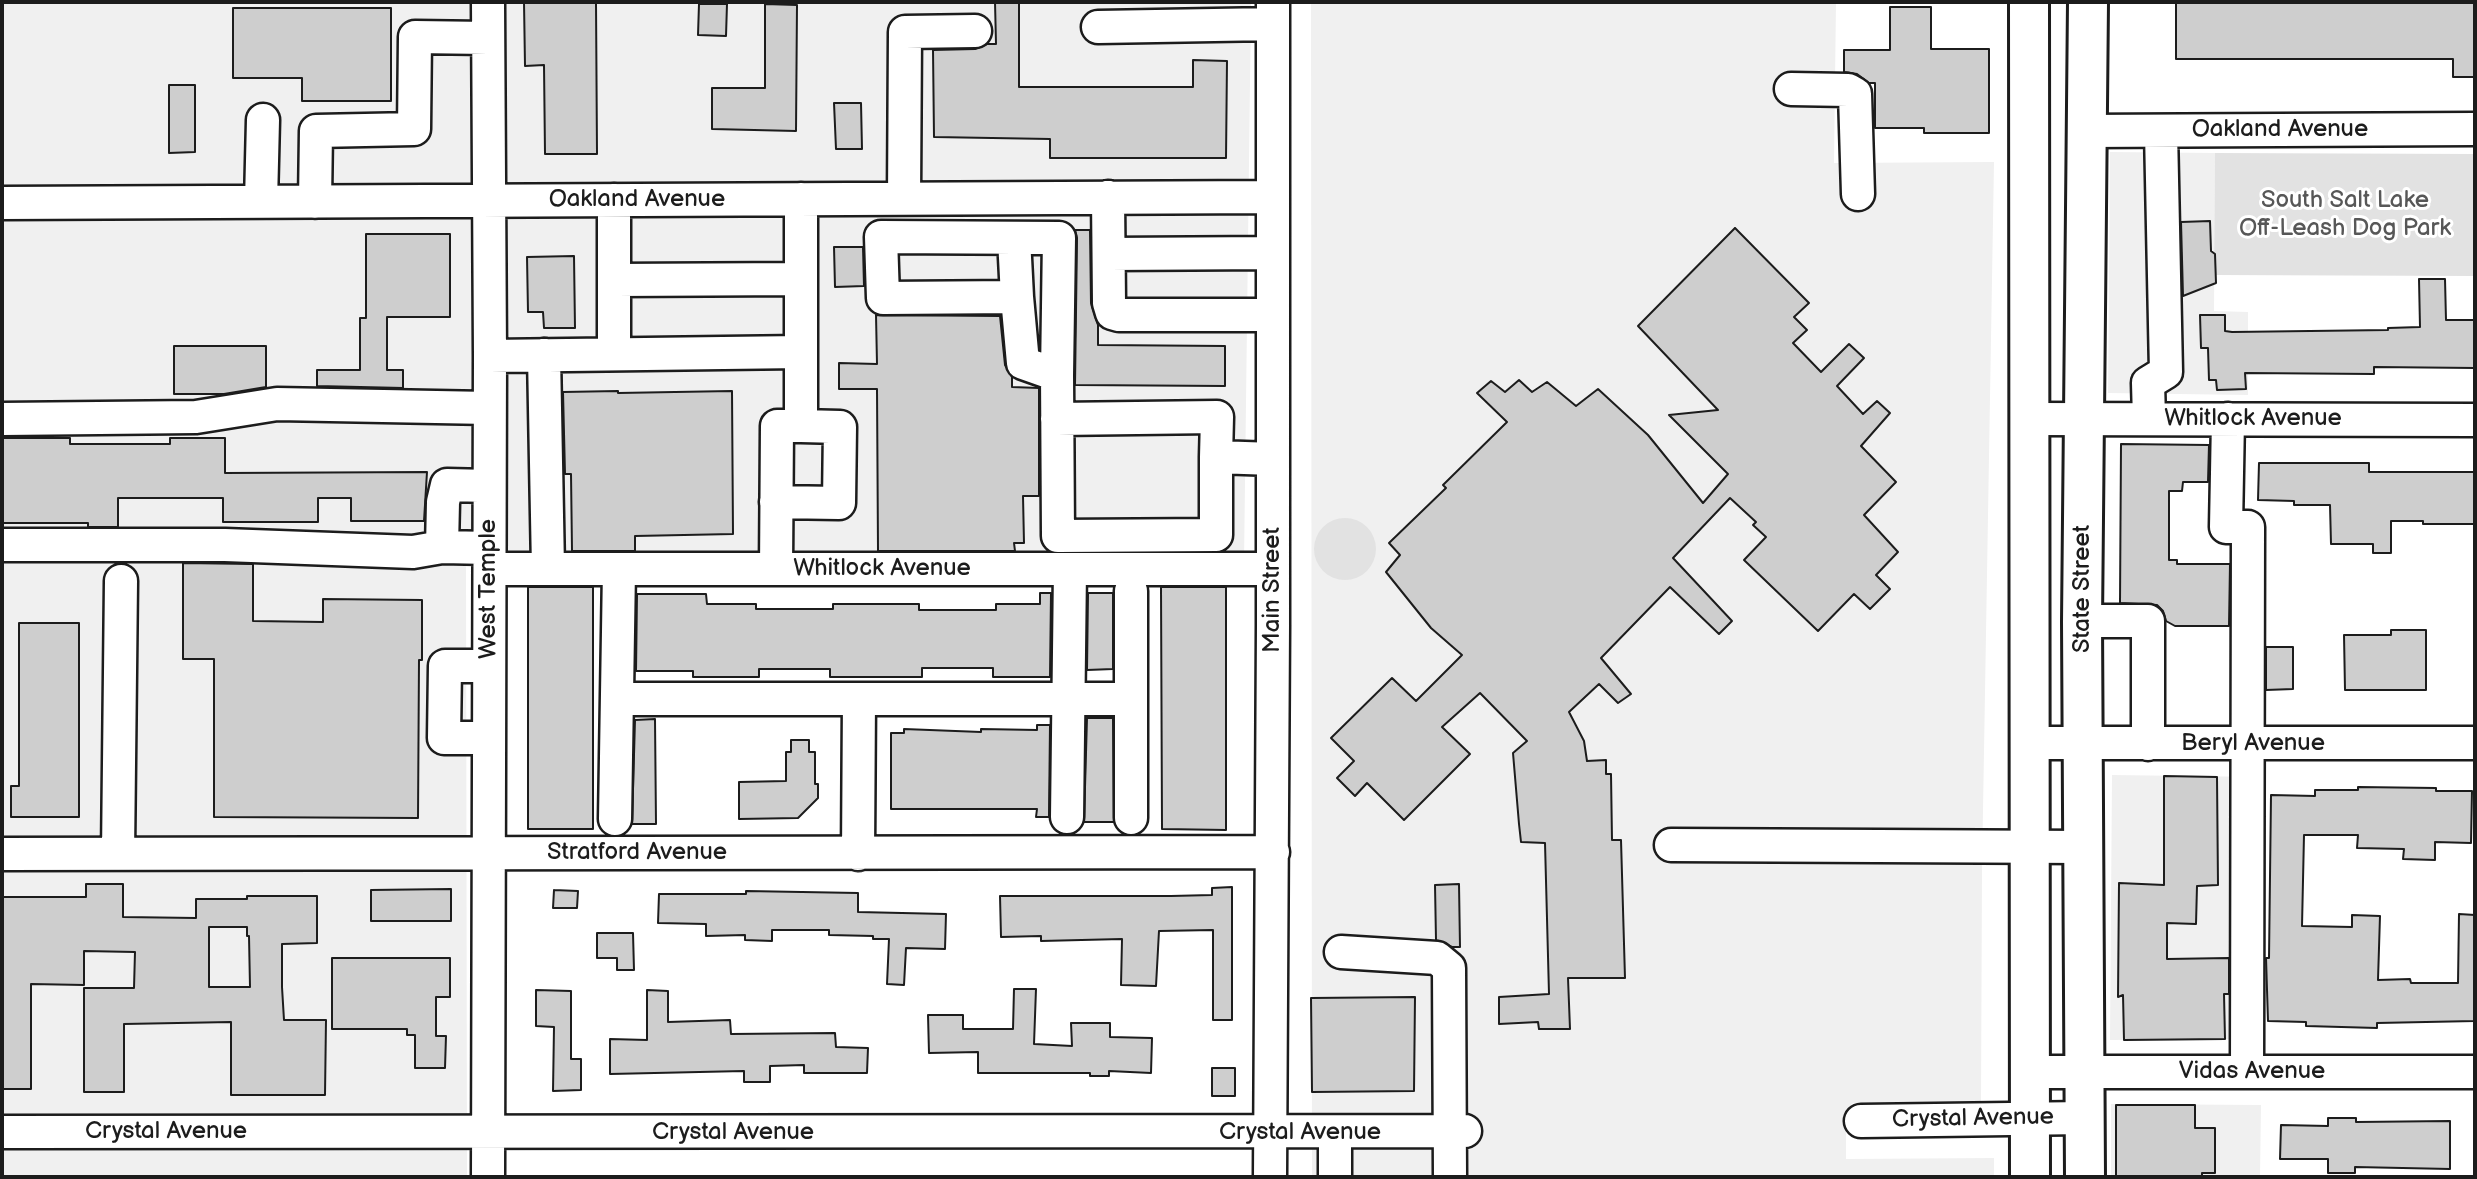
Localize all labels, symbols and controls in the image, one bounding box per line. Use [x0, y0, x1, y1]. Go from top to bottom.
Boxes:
street label: Oakland Avenue [2192, 116, 2368, 144]
street label: Oakland Avenue [549, 186, 725, 214]
park label: South Salt Lake Off-Leash Dog Park [2239, 187, 2451, 243]
street label: Whitlock Avenue [2164, 405, 2342, 433]
street label: West Temple [475, 519, 503, 659]
street label: State Street [2069, 525, 2097, 653]
street label: Main Street [1259, 527, 1287, 653]
street label: Whitlock Avenue [793, 555, 971, 583]
street label: Beryl Avenue [2181, 730, 2325, 758]
street label: Stratford Avenue [547, 839, 727, 867]
street label: Vidas Avenue [2179, 1058, 2325, 1086]
street label: Crystal Avenue [1892, 1103, 2054, 1135]
street label: Crystal Avenue [85, 1118, 247, 1146]
street label: Crystal Avenue [652, 1119, 814, 1147]
street label: Crystal Avenue [1219, 1119, 1381, 1147]

